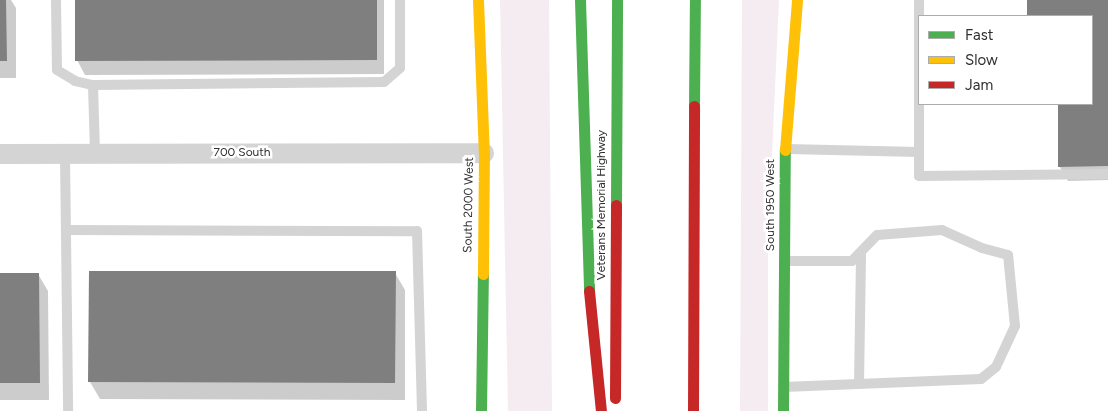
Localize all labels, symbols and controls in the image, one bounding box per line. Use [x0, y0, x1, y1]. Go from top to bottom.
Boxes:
legend [918, 15, 1093, 105]
text: Fast [965, 26, 993, 44]
text: Slow [965, 51, 998, 69]
text: Jam [965, 76, 993, 94]
street label: Veterans Memorial Highway [595, 130, 609, 280]
street label: 700 South [213, 146, 271, 160]
street label: South 2000 West [461, 157, 477, 253]
street label: South 1950 West [764, 159, 778, 251]

